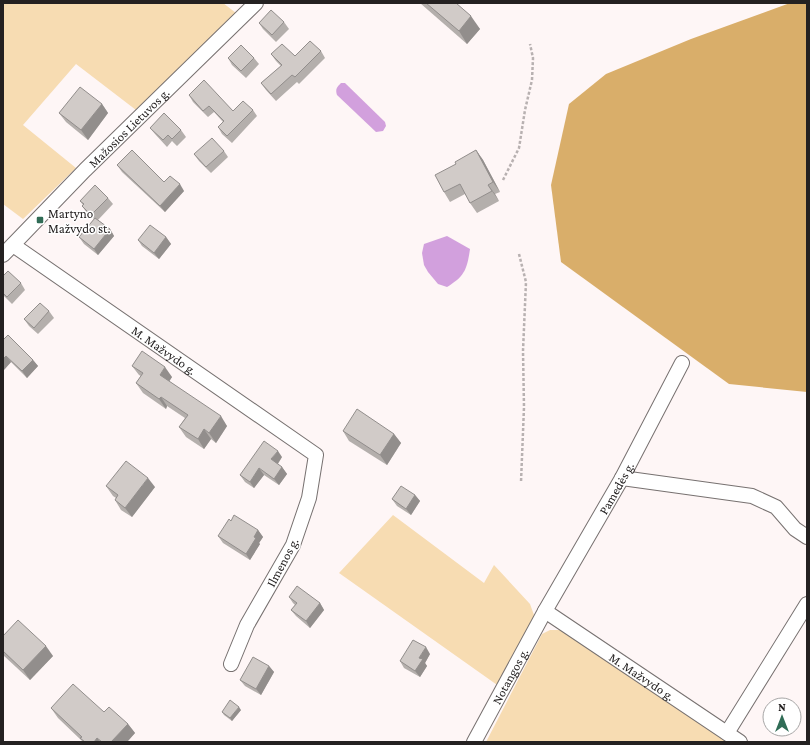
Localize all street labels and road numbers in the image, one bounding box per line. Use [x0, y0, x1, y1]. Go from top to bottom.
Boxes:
street label: Mažosios Lietuvos g. [85, 85, 172, 171]
street label: M. Mažvydo g. [129, 323, 199, 378]
street label: Pamedės g. [596, 460, 637, 517]
street label: Ilmenos g. [263, 535, 302, 589]
street label: Notangos g. [489, 646, 531, 707]
street label: M. Mažvydo g. [606, 649, 677, 704]

